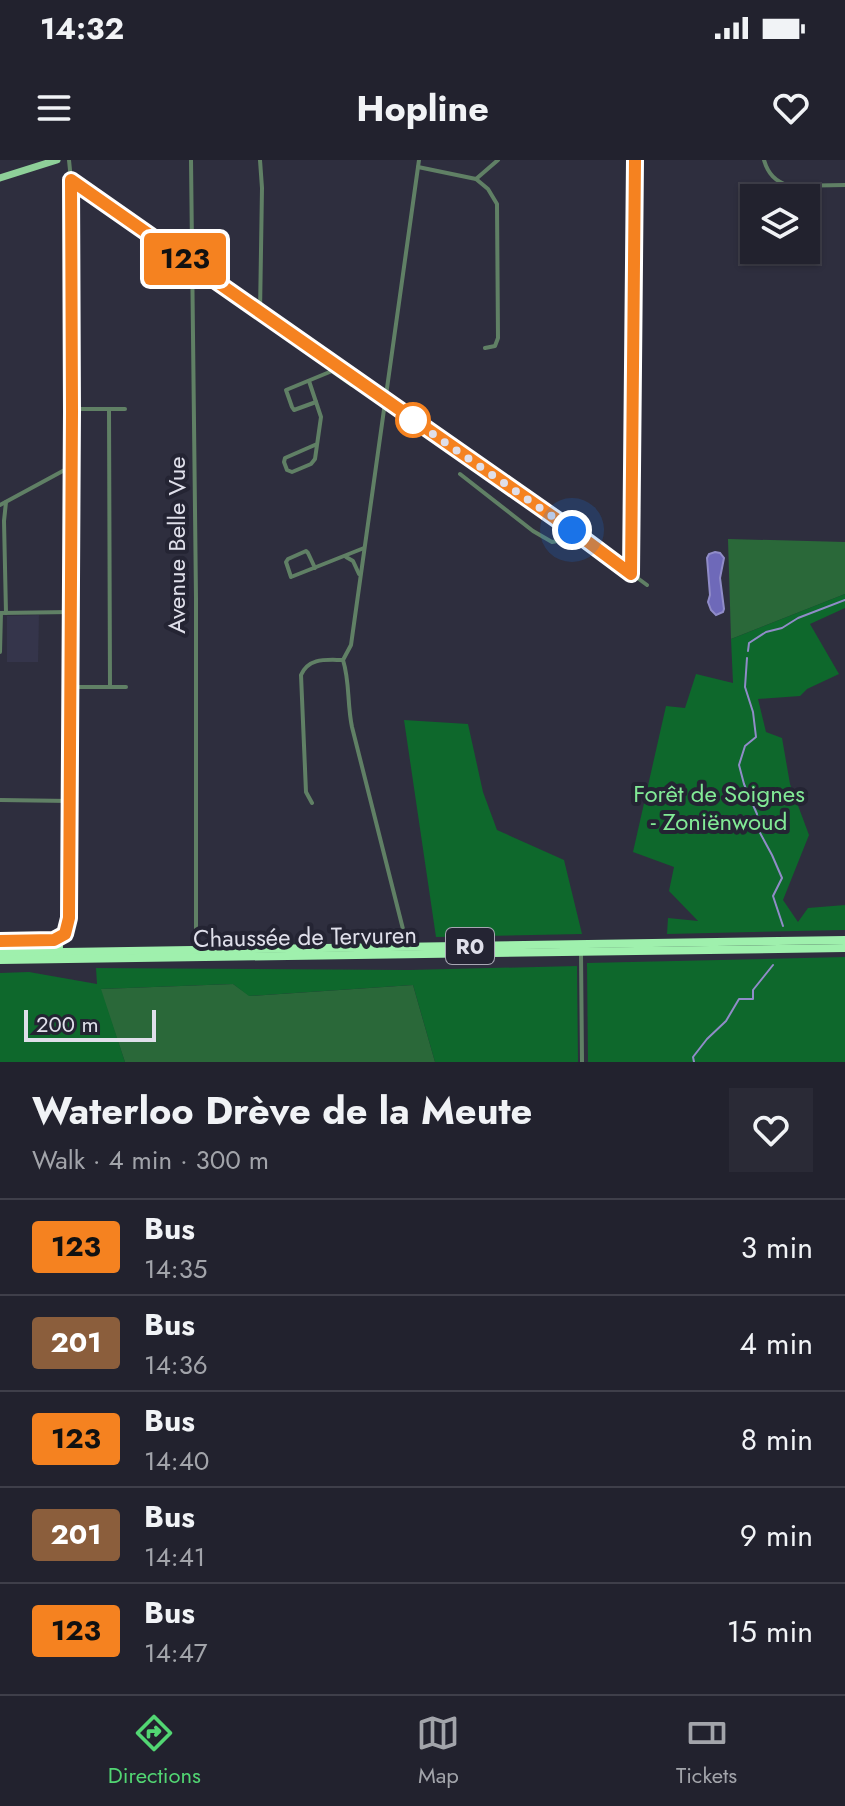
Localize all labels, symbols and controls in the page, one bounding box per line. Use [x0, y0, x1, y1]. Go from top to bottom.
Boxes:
text: 14:32 [40, 7, 124, 50]
text: Hopline [356, 82, 489, 134]
icon: menu [32, 86, 76, 130]
icon: heart [769, 86, 813, 130]
map controls [740, 184, 820, 264]
button: layers [740, 184, 820, 264]
line badge: 123 [139, 233, 231, 285]
text: 123 [160, 238, 210, 279]
unlabelled marker [396, 403, 430, 437]
street label: Avenue Belle Vue [159, 456, 194, 634]
your location [552, 510, 592, 550]
park label: Forêt de Soignes - Zoniënwoud [633, 776, 805, 839]
street label: Chaussée de Tervuren [193, 917, 417, 956]
road number: R0 [446, 928, 494, 964]
scale bar [24, 1006, 156, 1042]
text: 200 m [36, 1008, 99, 1040]
text: Waterloo Drève de la Meute [32, 1083, 532, 1138]
button: heart [729, 1088, 813, 1172]
text: Walk · 4 min · 300 m [32, 1141, 269, 1179]
text: Bus [144, 1207, 195, 1250]
text: 123 [51, 1226, 101, 1267]
text: 3 min [741, 1226, 813, 1269]
text: 14:35 [144, 1250, 208, 1288]
text: Bus [144, 1303, 195, 1346]
text: 201 [50, 1322, 102, 1363]
text: 4 min [740, 1322, 813, 1365]
text: 14:36 [144, 1346, 208, 1384]
text: Bus [144, 1399, 195, 1442]
text: 123 [51, 1418, 101, 1459]
text: 8 min [741, 1418, 813, 1461]
text: 14:40 [144, 1442, 209, 1480]
text: Bus [144, 1495, 195, 1538]
text: 201 [50, 1514, 102, 1555]
text: 9 min [740, 1514, 813, 1557]
text: 14:41 [144, 1538, 206, 1576]
text: Bus [144, 1591, 195, 1634]
text: 123 [51, 1610, 101, 1651]
text: 15 min [727, 1610, 813, 1653]
text: 14:47 [144, 1634, 207, 1672]
tab: Directions [108, 1711, 201, 1791]
tab: Map [416, 1711, 460, 1791]
tab: Tickets [676, 1711, 737, 1791]

